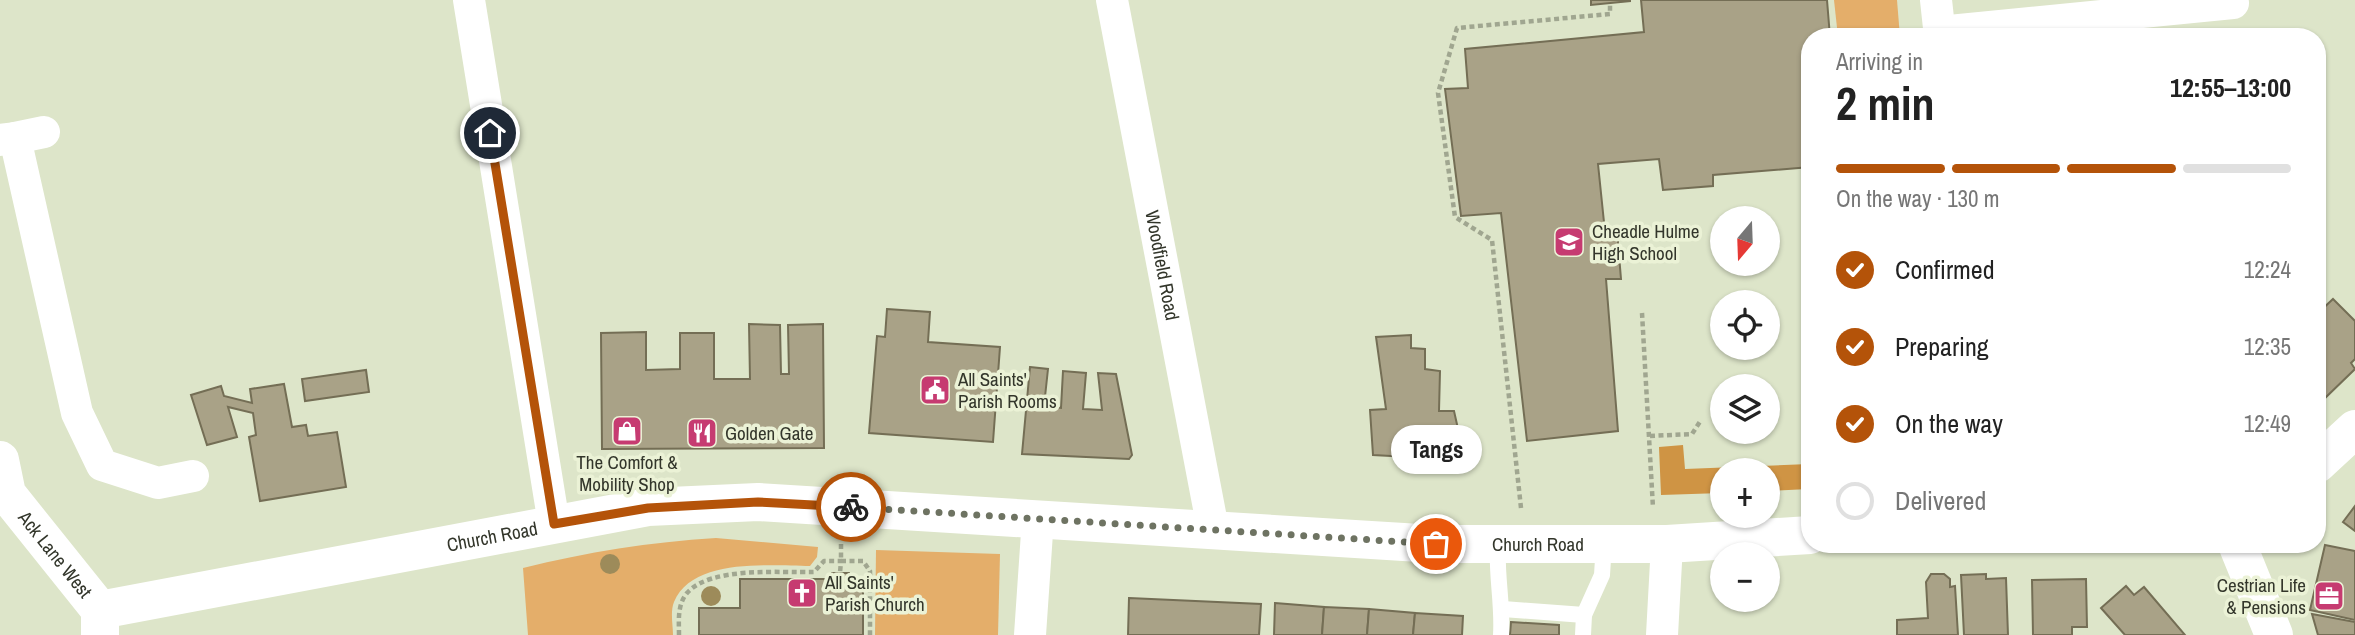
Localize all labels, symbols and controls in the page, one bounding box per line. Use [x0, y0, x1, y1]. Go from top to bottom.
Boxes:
text: Arriving in [1836, 46, 1923, 77]
text: 12:55–13:00 [2170, 70, 2291, 105]
text: 2 min [1836, 72, 1935, 134]
pin [460, 103, 520, 163]
icon: home [471, 114, 509, 152]
text: On the way · 130 m [1836, 183, 2000, 214]
north arrow [1710, 206, 1780, 276]
map controls [1710, 206, 1780, 612]
street label: Woodfield Road [1139, 208, 1186, 322]
place label: Cheadle Hulme High School [1592, 218, 1699, 266]
school or university icon: Cheadle Hulme High School [1552, 225, 1586, 259]
icon: check [1836, 251, 1874, 289]
text: Confirmed [1895, 252, 1995, 287]
text: 12:24 [2244, 254, 2291, 285]
button: locate [1710, 290, 1780, 360]
icon: check [1836, 328, 1874, 366]
text: Preparing [1895, 329, 1989, 364]
text: 12:35 [2244, 331, 2291, 362]
place label: All Saints' Parish Rooms [957, 366, 1057, 414]
public building icon: All Saints' Parish Rooms [918, 373, 952, 407]
button: layers [1710, 374, 1780, 444]
icon: check [1836, 405, 1874, 443]
text: On the way [1895, 406, 2003, 441]
text: 12:49 [2244, 408, 2291, 439]
shop icon: The Comfort & Mobility Shop [610, 414, 644, 448]
restaurant icon: Golden Gate [685, 416, 719, 450]
place label: Golden Gate [725, 420, 813, 446]
callout: Tangs [1390, 425, 1482, 474]
text: Tangs [1409, 434, 1464, 465]
place label: The Comfort & Mobility Shop [576, 449, 678, 497]
button: + [1710, 458, 1780, 528]
courier [816, 472, 886, 542]
text: Delivered [1895, 483, 1986, 518]
icon: bike [832, 488, 870, 526]
street label: Ack Lane West [12, 505, 99, 604]
pin [1406, 514, 1466, 574]
street label: Church Road [445, 515, 540, 558]
icon: bag [1417, 525, 1455, 563]
street label: Church Road [1492, 531, 1584, 557]
button: − [1710, 542, 1780, 612]
place label: All Saints' Parish Church [824, 569, 925, 617]
place label: Cestrian Life & Pensions [2217, 572, 2306, 620]
church icon: All Saints' Parish Church [785, 576, 819, 610]
office icon: Cestrian Life & Pensions [2312, 579, 2346, 613]

